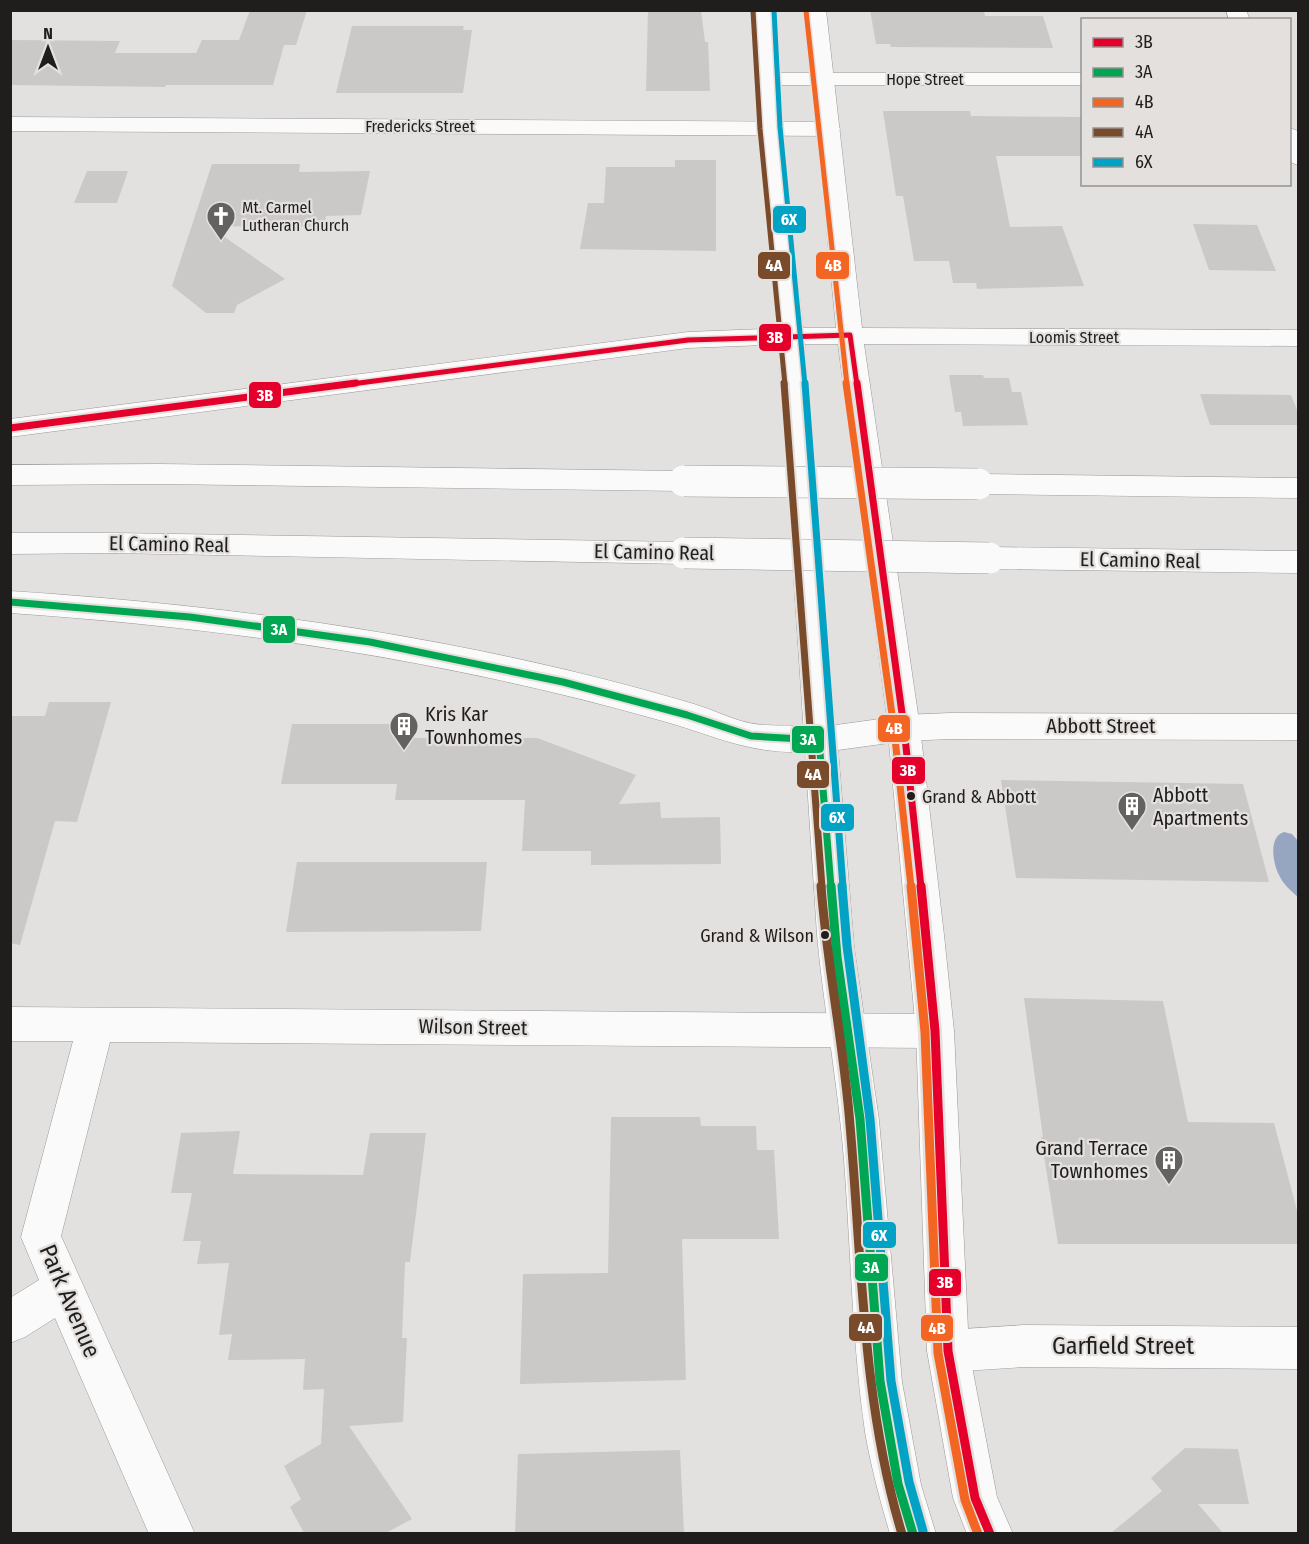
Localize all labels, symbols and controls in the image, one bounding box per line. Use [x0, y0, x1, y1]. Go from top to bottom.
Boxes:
north arrow [18, 18, 78, 78]
legend [1081, 18, 1291, 186]
text: N [43, 24, 53, 43]
text: 3B [1135, 31, 1153, 53]
text: 3A [1135, 61, 1153, 83]
street label: Hope Street [886, 70, 965, 89]
text: 4B [1135, 91, 1154, 113]
street label: Fredericks Street [365, 117, 476, 136]
text: 4A [1135, 121, 1154, 143]
text: 6X [1135, 151, 1153, 173]
place label: Mt. Carmel Lutheran Church [242, 198, 349, 235]
church icon: Mt. Carmel Lutheran Church [205, 200, 237, 242]
line badge: 6X [772, 205, 807, 234]
text: 6X [781, 210, 798, 229]
line badge: 4A [757, 251, 791, 280]
line badge: 4B [815, 251, 850, 280]
text: 4A [766, 256, 783, 275]
text: 4B [824, 256, 842, 275]
line badge: 3B [758, 323, 792, 352]
text: 3B [766, 328, 783, 347]
street label: Loomis Street [1029, 328, 1120, 347]
line badge: 3B [248, 381, 282, 409]
text: 3B [256, 386, 273, 405]
street label: El Camino Real [109, 531, 229, 557]
street label: El Camino Real [594, 539, 714, 565]
street label: El Camino Real [1080, 547, 1200, 573]
line badge: 3A [262, 615, 296, 644]
text: 3A [270, 620, 287, 639]
place label: Kris Kar Townhomes [425, 702, 522, 749]
building icon: Kris Kar Townhomes [388, 710, 420, 752]
line badge: 4B [877, 714, 911, 743]
street label: Abbott Street [1046, 714, 1156, 738]
text: 4B [885, 719, 903, 738]
line badge: 3A [791, 725, 825, 754]
text: 3A [799, 730, 816, 749]
line badge: 3B [891, 756, 926, 785]
line badge: 4A [796, 760, 830, 789]
text: 3B [899, 761, 916, 780]
text: 4A [805, 765, 822, 784]
place label: Abbott Apartments [1153, 783, 1248, 830]
place label: Grand & Abbott [922, 786, 1036, 808]
marker: Grand & Abbott [905, 790, 917, 802]
building icon: Abbott Apartments [1116, 790, 1148, 832]
line badge: 6X [820, 803, 855, 832]
text: 6X [829, 808, 846, 827]
place label: Grand & Wilson [700, 925, 814, 947]
marker: Grand & Wilson [819, 929, 831, 941]
street label: Wilson Street [418, 1014, 528, 1040]
place label: Grand Terrace Townhomes [1035, 1136, 1148, 1183]
building icon: Grand Terrace Townhomes [1153, 1144, 1185, 1186]
line badge: 6X [862, 1221, 897, 1249]
text: 6X [871, 1226, 888, 1245]
street label: Park Avenue [34, 1240, 106, 1362]
line badge: 3A [854, 1253, 889, 1282]
text: 3A [862, 1258, 879, 1277]
line badge: 3B [928, 1268, 962, 1297]
text: 3B [936, 1273, 953, 1292]
line badge: 4A [848, 1313, 883, 1342]
line badge: 4B [920, 1314, 954, 1342]
text: 4A [858, 1318, 875, 1337]
text: 4B [928, 1319, 946, 1338]
street label: Garfield Street [1052, 1332, 1194, 1360]

